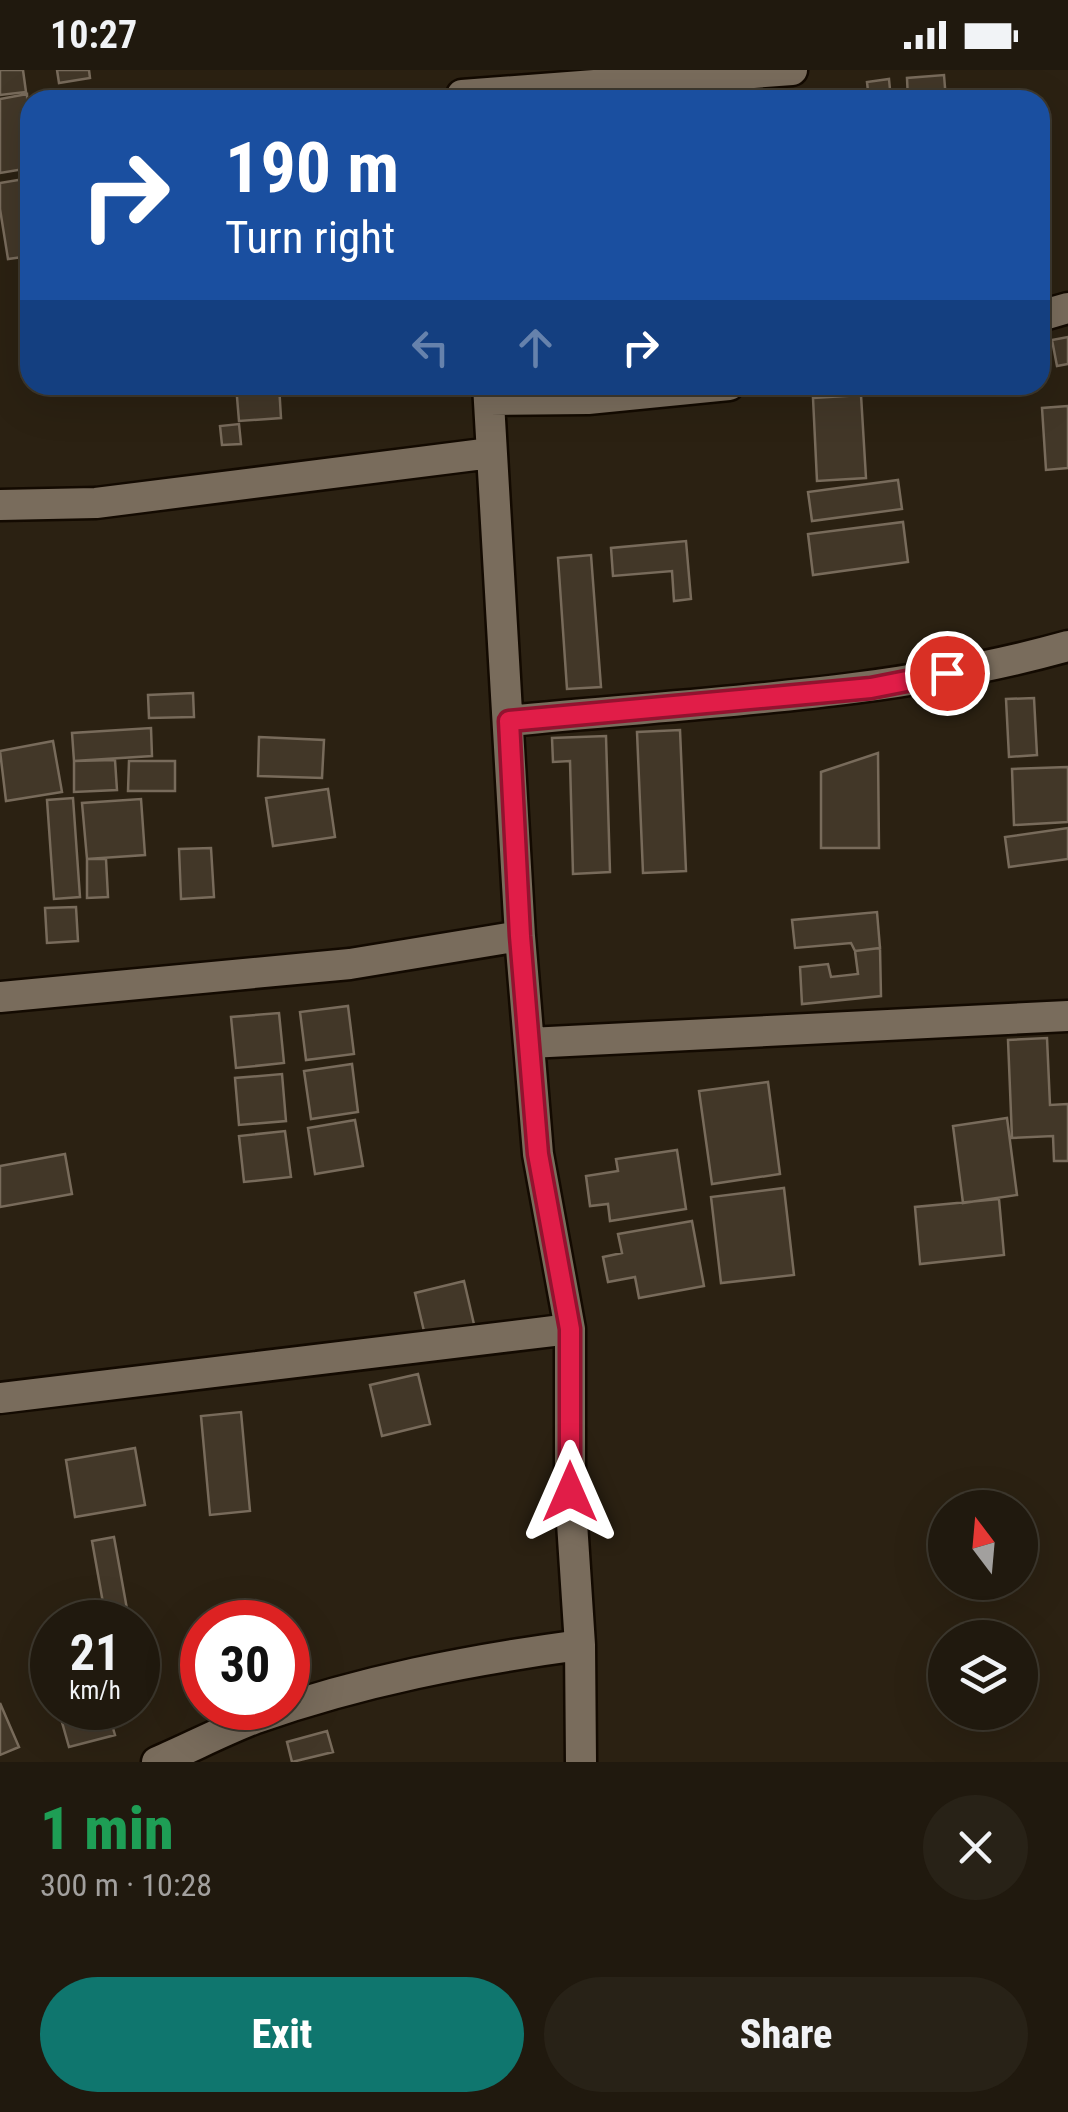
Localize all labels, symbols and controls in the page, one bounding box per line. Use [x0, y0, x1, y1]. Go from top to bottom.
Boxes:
text: 10:27 [50, 13, 137, 57]
text: 190 m [225, 127, 399, 209]
icon: right [60, 130, 190, 260]
text: Turn right [225, 211, 395, 264]
icon: left [403, 320, 458, 375]
icon: ahead [508, 320, 563, 375]
icon: right [613, 320, 668, 375]
pin [905, 631, 990, 716]
icon: arrive [920, 646, 975, 701]
position arrow [518, 1440, 622, 1544]
north arrow [928, 1490, 1038, 1600]
map controls [928, 1490, 1038, 1730]
speed limit sign: 30 [180, 1600, 310, 1730]
button: layers [928, 1620, 1038, 1730]
text: 21 [70, 1624, 120, 1682]
text: km/h [69, 1676, 121, 1705]
text: 1 min [40, 1793, 174, 1864]
button: close [923, 1795, 1028, 1900]
text: 300 m · 10:28 [40, 1866, 212, 1904]
button: Exit [40, 1977, 524, 2092]
button: Share [544, 1977, 1028, 2092]

